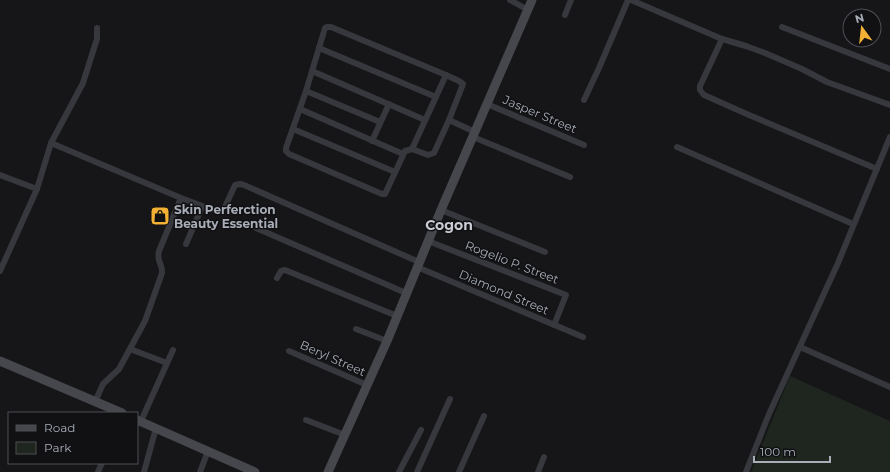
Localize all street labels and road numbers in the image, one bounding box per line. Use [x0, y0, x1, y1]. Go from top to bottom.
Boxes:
street label: Jasper Street [500, 91, 579, 136]
street label: Rogelio P. Street [463, 237, 561, 287]
street label: Diamond Street [457, 266, 551, 318]
street label: Beryl Street [298, 337, 368, 379]

